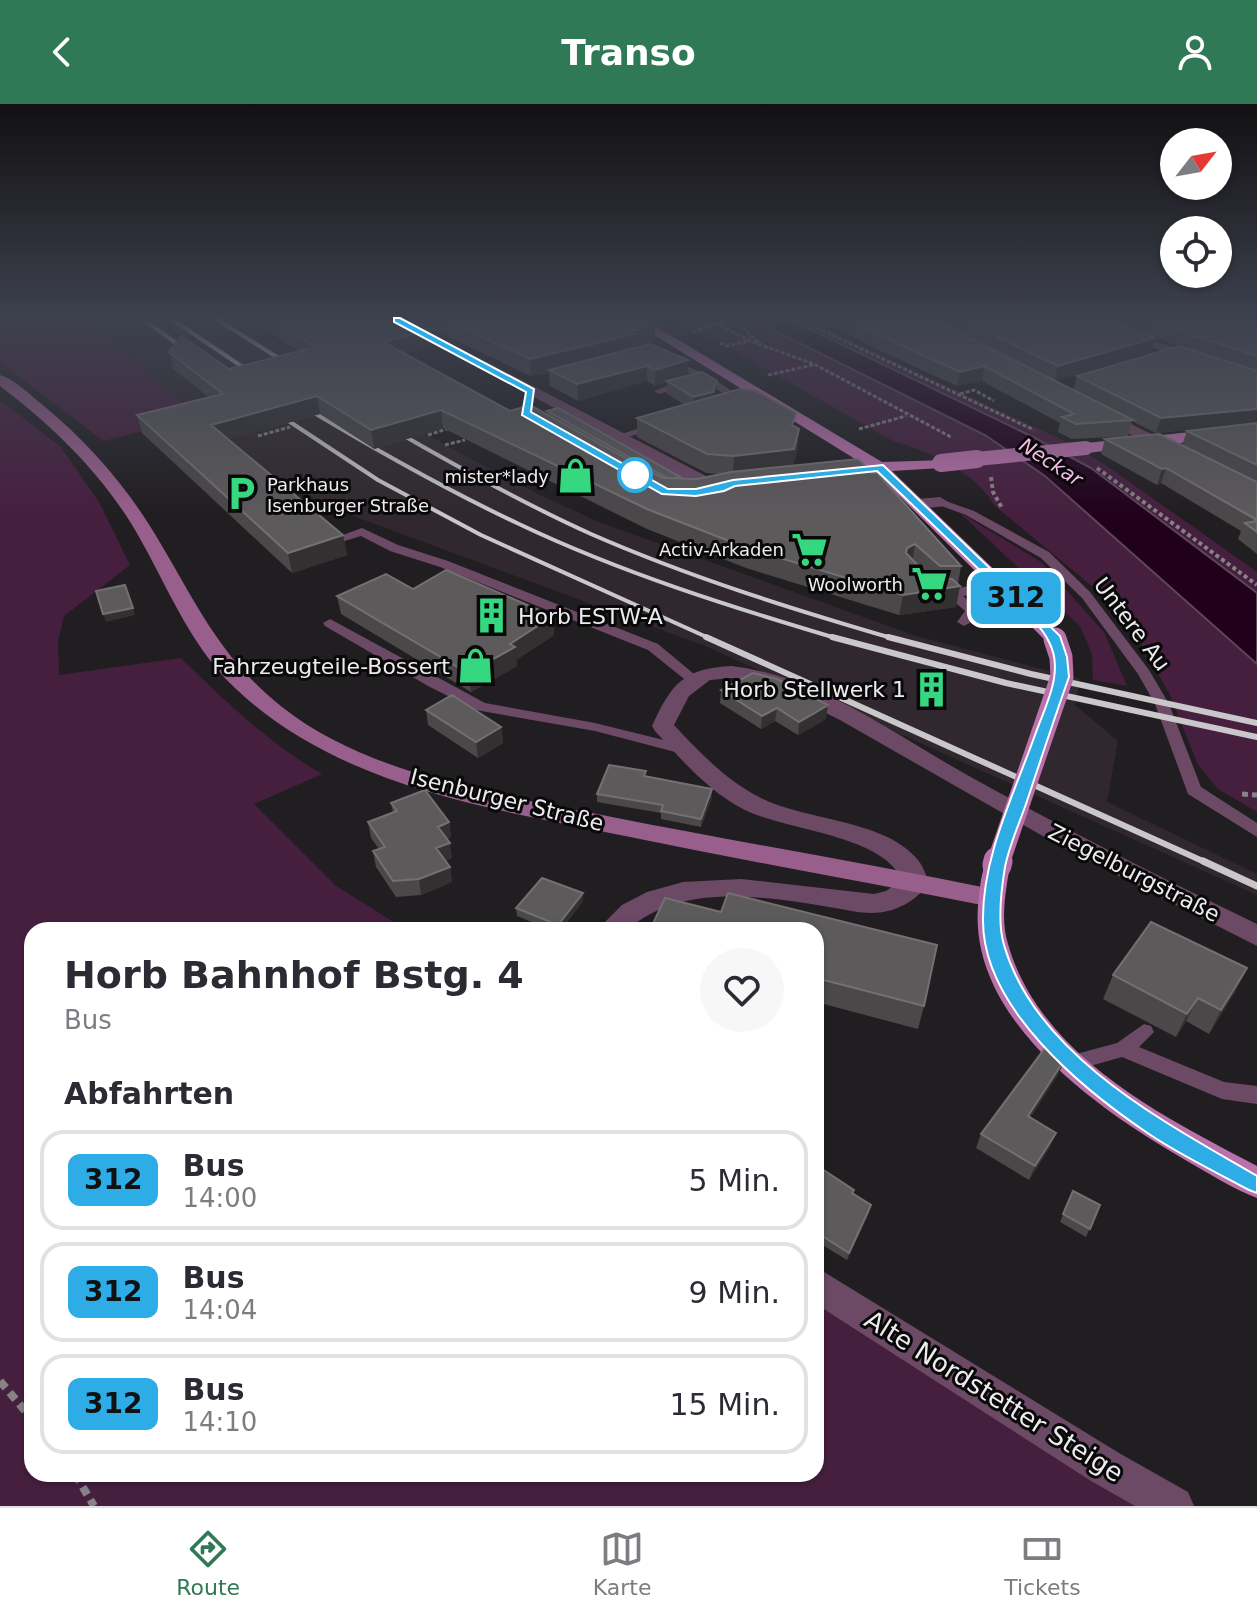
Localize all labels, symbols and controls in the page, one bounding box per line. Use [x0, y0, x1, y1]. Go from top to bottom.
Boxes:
icon: back [40, 30, 84, 74]
icon: person [1173, 30, 1217, 74]
text: Transo [561, 32, 696, 73]
north arrow [1160, 128, 1232, 200]
map controls [1160, 128, 1232, 288]
button: locate [1160, 216, 1232, 288]
water label: Neckar [1015, 433, 1089, 492]
shop icon: mister*lady [556, 457, 594, 495]
unlabelled marker [618, 458, 652, 492]
place label: mister*lady [444, 466, 549, 487]
place label: Parkhaus Isenburger Straße [267, 474, 429, 516]
parking icon: Parkhaus Isenburger Straße [222, 475, 260, 513]
supermarket icon: Activ-Arkaden [791, 530, 829, 568]
place label: Activ-Arkaden [659, 539, 784, 560]
supermarket icon: Woolworth [910, 565, 948, 603]
line badge: 312 [970, 572, 1062, 624]
street label: Untere Au [1089, 572, 1175, 676]
place label: Woolworth [808, 574, 903, 595]
text: 312 [987, 581, 1045, 614]
building icon: Horb ESTW-A [473, 597, 511, 635]
place label: Horb ESTW-A [518, 604, 663, 629]
shop icon: Fahrzeugteile-Bossert [457, 647, 495, 685]
place label: Fahrzeugteile-Bossert [212, 654, 450, 679]
building icon: Horb Stellwerk 1 [913, 670, 951, 708]
place label: Horb Stellwerk 1 [723, 677, 906, 702]
street label: Isenburger Straße [408, 764, 606, 836]
street label: Ziegelburgstraße [1044, 819, 1224, 927]
button: heart [700, 948, 784, 1032]
text: Horb Bahnhof Bstg. 4 [64, 953, 524, 997]
text: Bus [64, 1005, 112, 1035]
text: Abfahrten [64, 1076, 234, 1111]
text: Bus [182, 1148, 245, 1183]
text: 312 [84, 1163, 142, 1196]
text: 5 Min. [689, 1163, 780, 1198]
text: 14:00 [182, 1183, 257, 1213]
text: Bus [182, 1260, 245, 1295]
text: 312 [84, 1275, 142, 1308]
text: 9 Min. [689, 1275, 780, 1310]
text: 14:04 [182, 1295, 257, 1325]
street label: Alte Nordstetter Steige [859, 1304, 1129, 1488]
text: Bus [182, 1372, 245, 1407]
text: 312 [84, 1387, 142, 1420]
text: 15 Min. [670, 1387, 780, 1422]
text: 14:10 [182, 1407, 257, 1437]
tab: Route [176, 1527, 240, 1600]
tab: Karte [593, 1527, 652, 1600]
tab: Tickets [1004, 1527, 1081, 1600]

